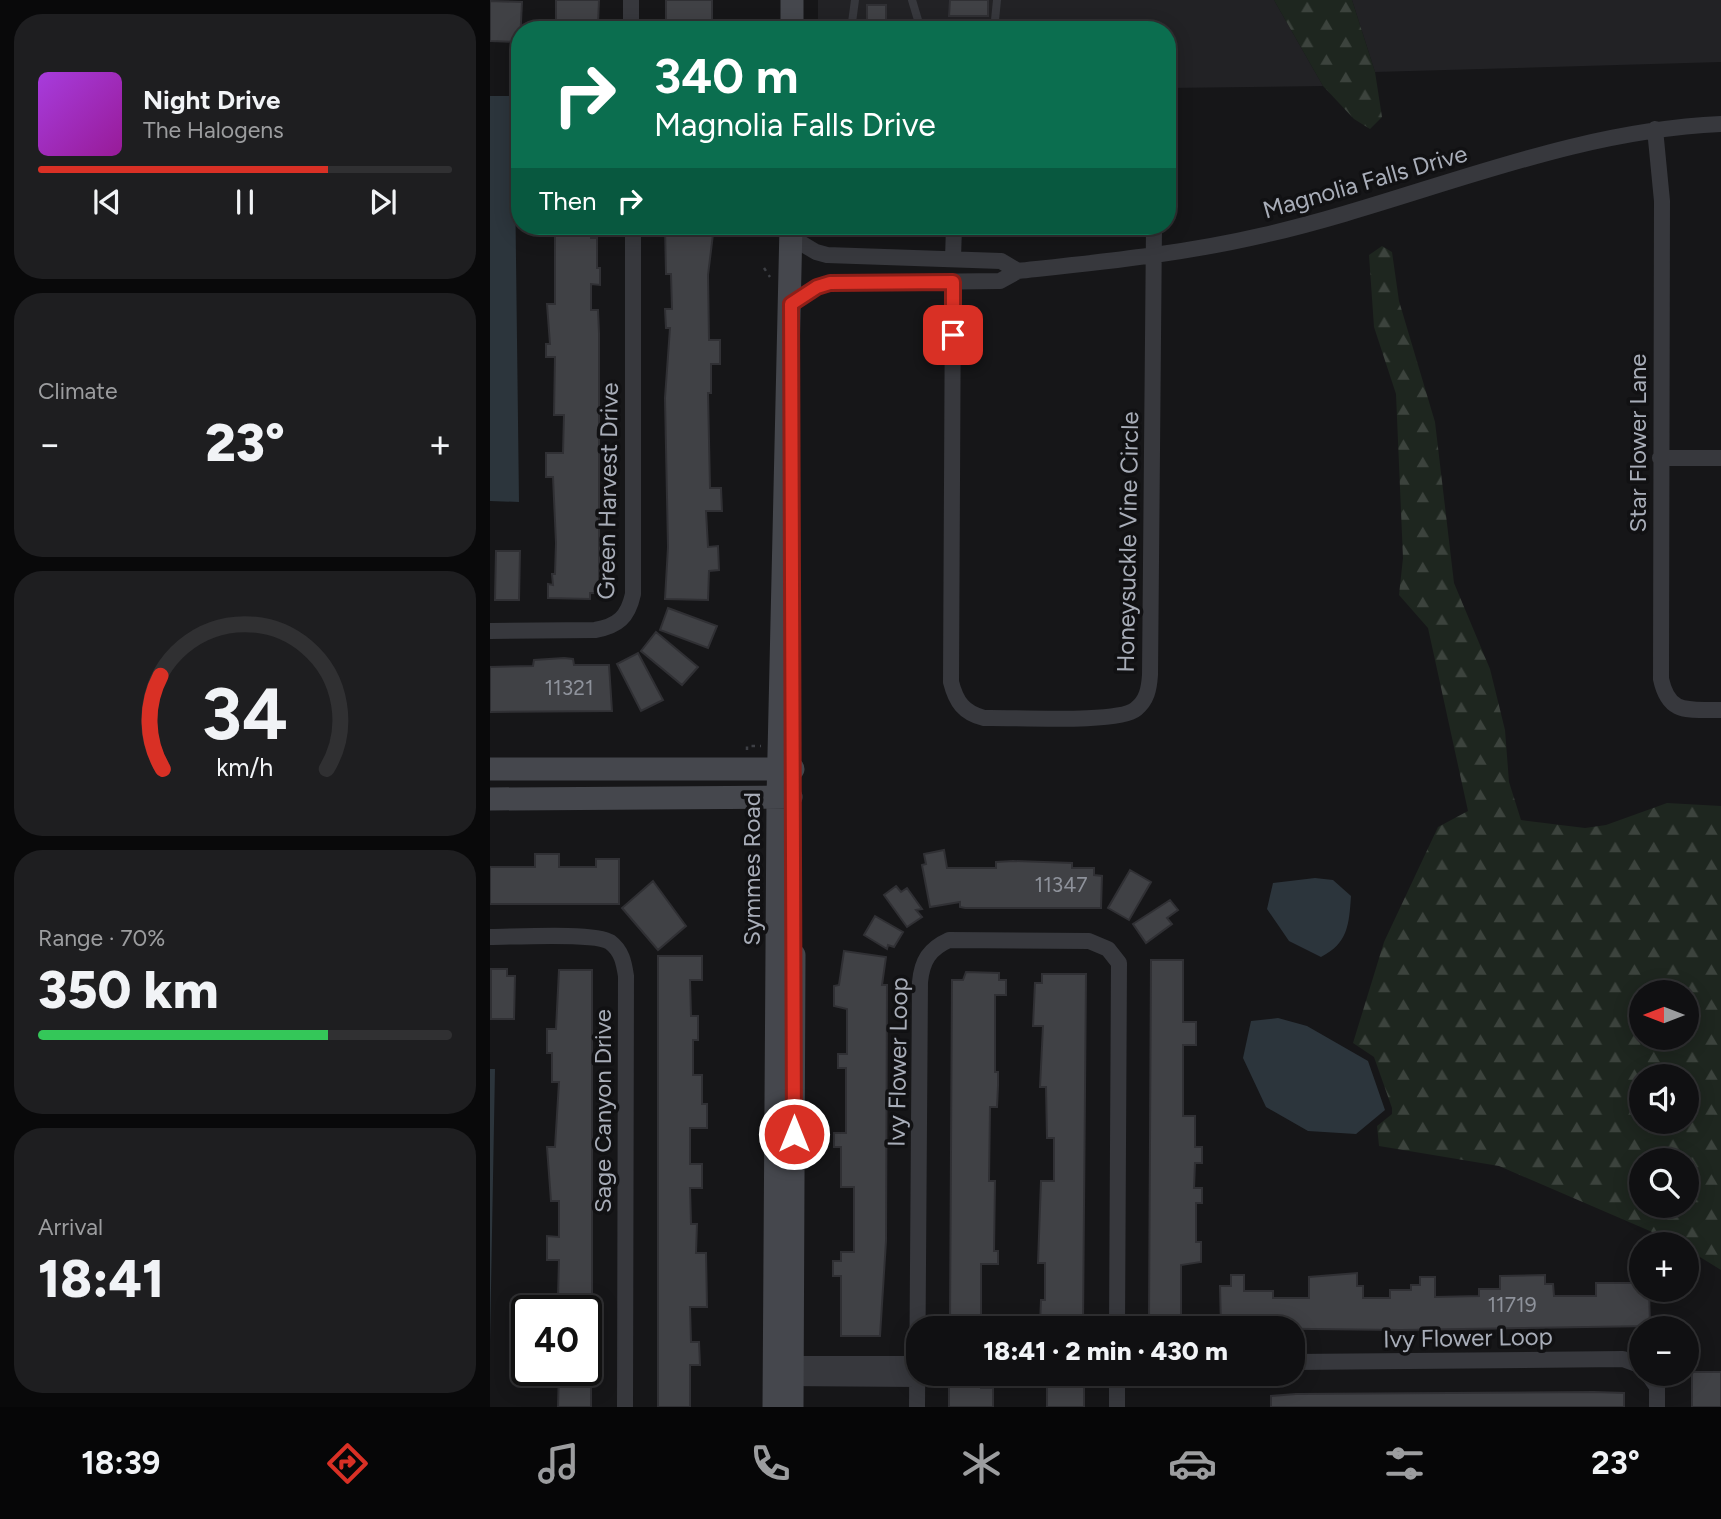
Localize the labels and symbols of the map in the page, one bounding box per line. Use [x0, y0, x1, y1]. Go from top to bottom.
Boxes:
street label: Magnolia Falls Drive [1259, 138, 1470, 225]
pin [923, 305, 983, 365]
street label: Star Flower Lane [1623, 354, 1652, 532]
street label: Green Harvest Drive [591, 382, 624, 600]
street label: Honeysuckle Vine Circle [1111, 411, 1144, 673]
house number: 11321 [544, 675, 594, 700]
street label: Symmes Road [737, 792, 766, 946]
house number: 11347 [1034, 872, 1088, 897]
street label: Ivy Flower Loop [882, 977, 913, 1147]
north arrow [1629, 980, 1699, 1050]
street label: Sage Canyon Drive [588, 1009, 617, 1213]
position arrow [757, 1097, 831, 1171]
house number: 11719 [1487, 1292, 1537, 1317]
speed limit sign: 40 [511, 1295, 602, 1386]
street label: Ivy Flower Loop [1383, 1322, 1553, 1353]

